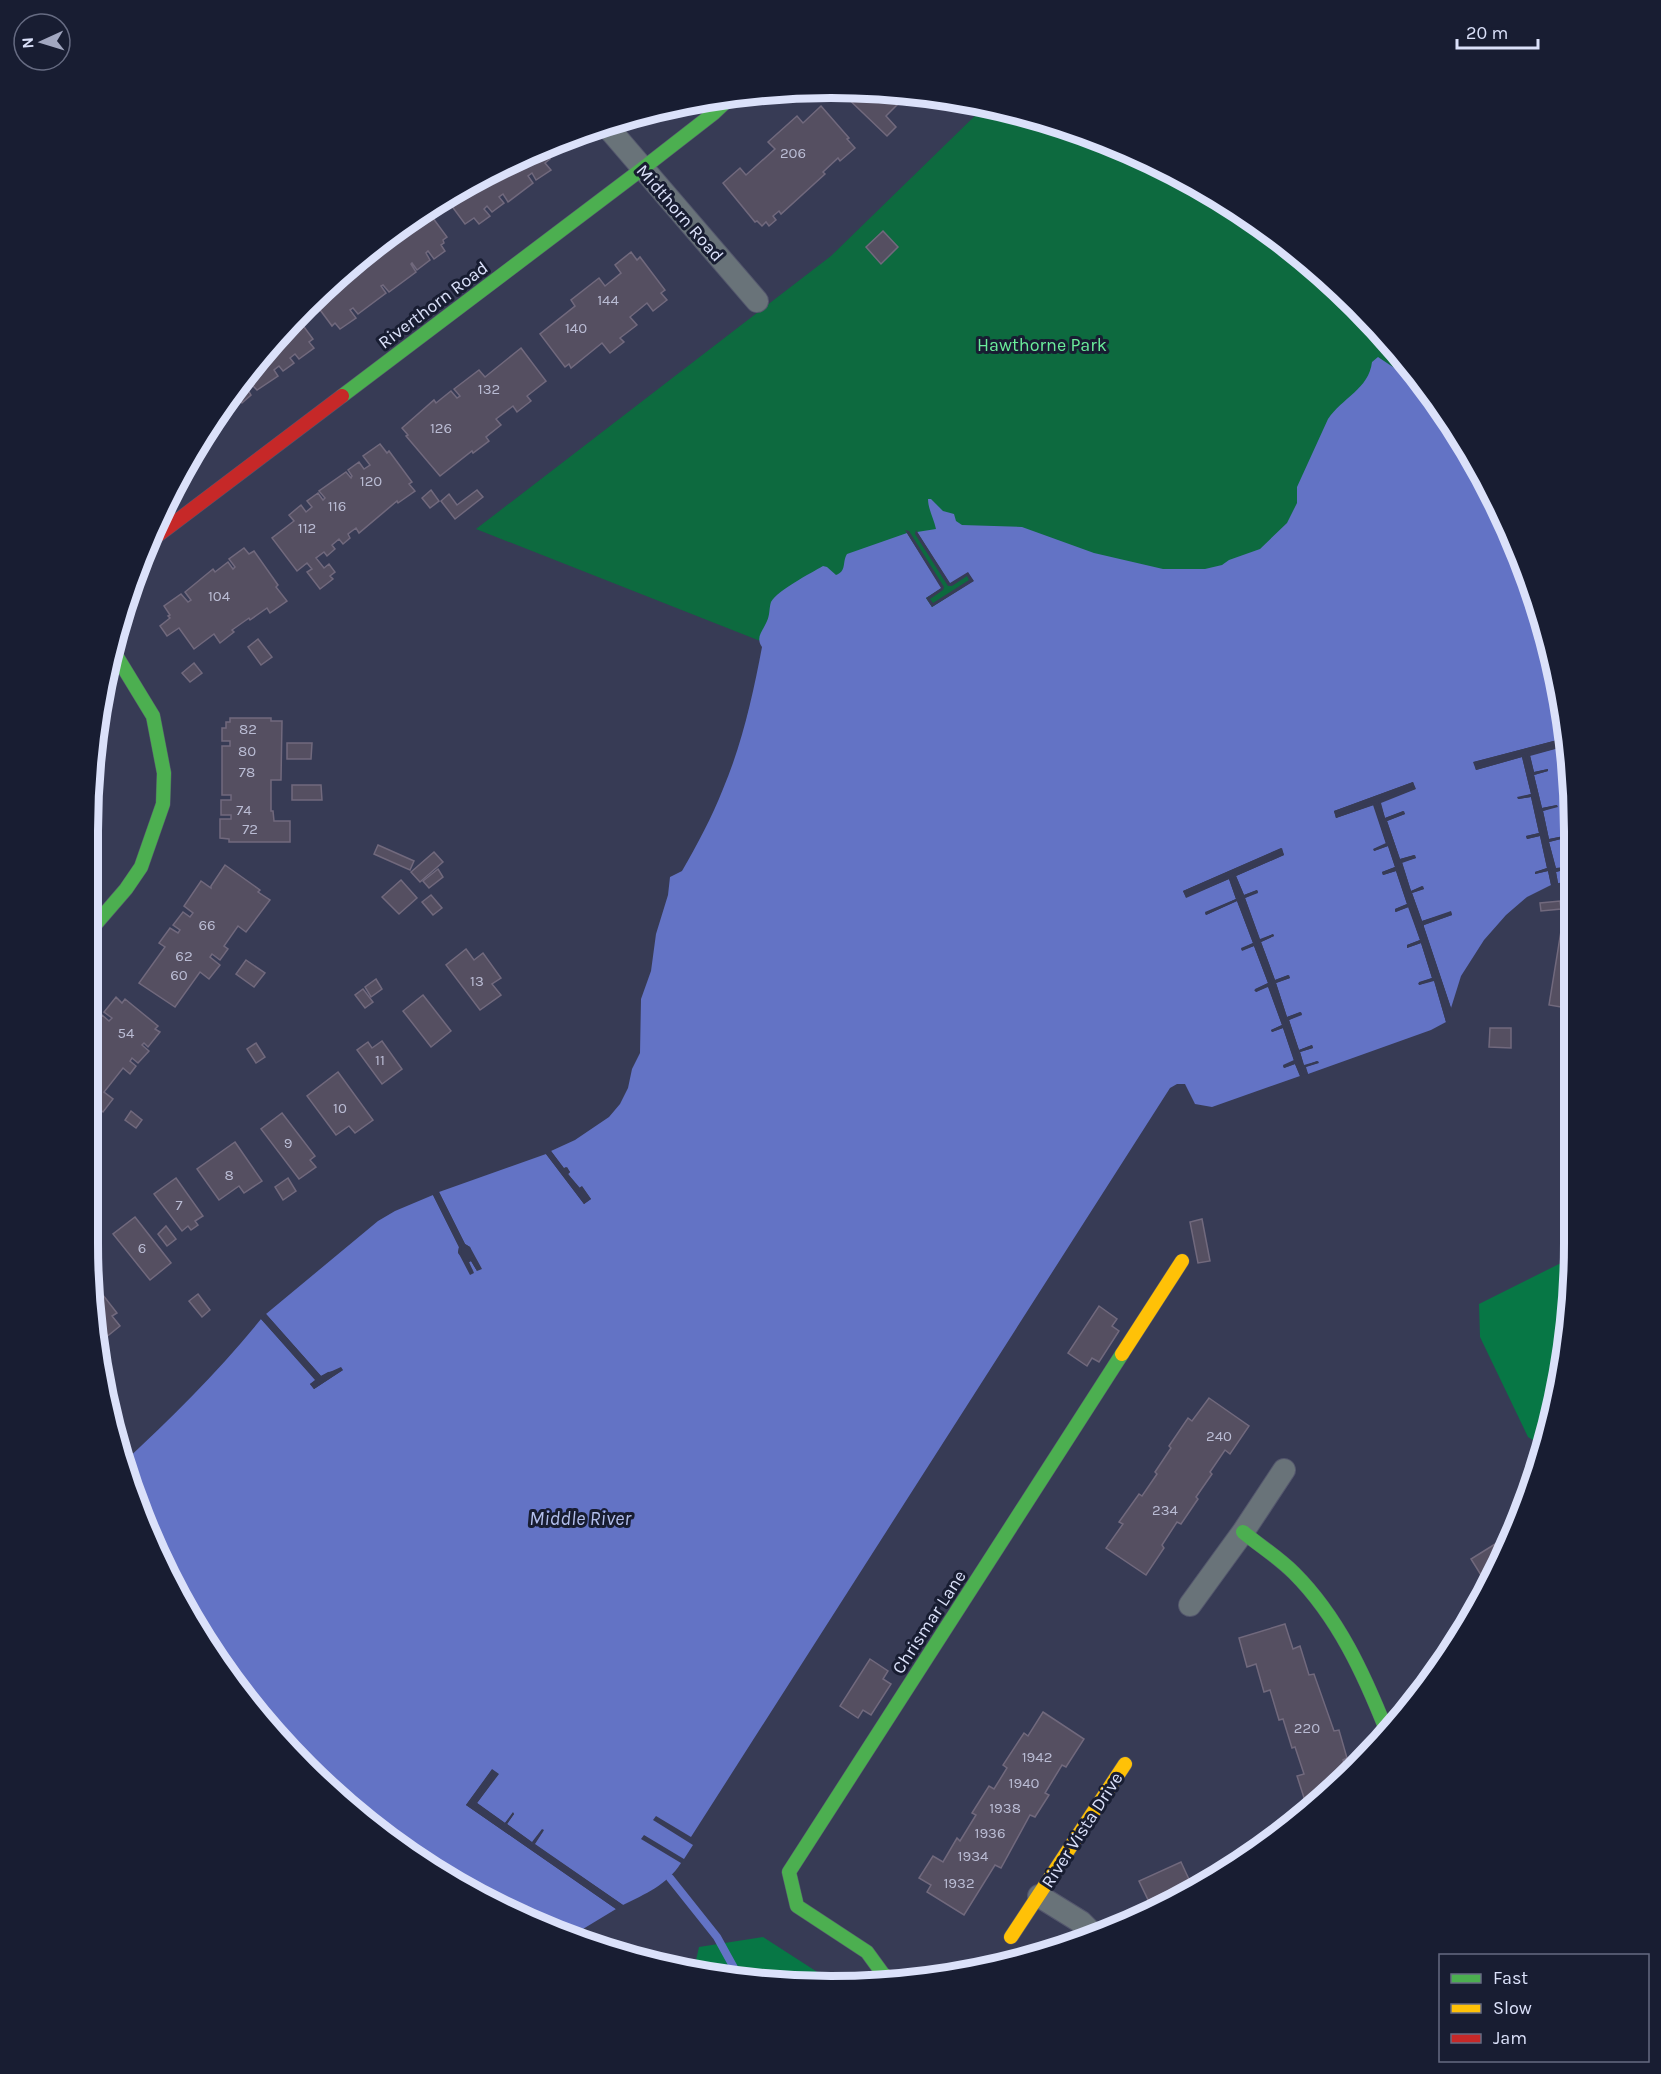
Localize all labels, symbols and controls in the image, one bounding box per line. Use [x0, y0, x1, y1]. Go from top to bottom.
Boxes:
north arrow [12, 12, 72, 72]
scale bar [1457, 12, 1538, 50]
text: 20 m [1466, 22, 1508, 44]
text: N [18, 37, 37, 49]
house number: 206 [780, 144, 806, 162]
street label: Midthorn Road [632, 160, 728, 266]
street label: Riverthorn Road [374, 257, 492, 353]
house number: 144 [597, 291, 619, 309]
house number: 140 [565, 319, 587, 337]
park label: Hawthorne Park [977, 334, 1107, 356]
house number: 132 [478, 380, 500, 398]
house number: 126 [430, 419, 452, 437]
house number: 120 [360, 472, 382, 490]
house number: 116 [328, 497, 346, 515]
house number: 112 [298, 519, 316, 537]
house number: 104 [208, 587, 231, 605]
house number: 82 [239, 720, 257, 738]
house number: 80 [238, 742, 256, 760]
house number: 78 [239, 763, 255, 781]
house number: 74 [236, 801, 252, 819]
house number: 72 [242, 820, 258, 838]
house number: 66 [198, 916, 216, 934]
house number: 62 [175, 947, 193, 965]
house number: 60 [170, 966, 188, 984]
house number: 13 [470, 972, 484, 990]
house number: 54 [118, 1024, 135, 1042]
house number: 11 [375, 1051, 385, 1069]
house number: 10 [333, 1099, 347, 1117]
house number: 9 [284, 1134, 292, 1152]
house number: 8 [224, 1166, 234, 1184]
house number: 7 [175, 1196, 183, 1214]
house number: 6 [138, 1239, 146, 1257]
house number: 240 [1206, 1427, 1232, 1445]
house number: 234 [1152, 1501, 1179, 1519]
water label: Middle River [529, 1507, 632, 1530]
street label: Chrismar Lane [887, 1566, 971, 1678]
house number: 220 [1294, 1719, 1320, 1737]
house number: 1942 [1022, 1748, 1052, 1766]
street label: River Vista Drive [1036, 1768, 1128, 1892]
house number: 1940 [1009, 1774, 1040, 1792]
house number: 1938 [989, 1799, 1021, 1817]
house number: 1936 [974, 1824, 1006, 1842]
house number: 1934 [958, 1847, 989, 1865]
house number: 1932 [943, 1874, 975, 1892]
legend [1439, 1954, 1649, 2062]
text: Fast [1493, 1967, 1528, 1989]
text: Slow [1493, 1997, 1532, 2019]
text: Jam [1493, 2027, 1527, 2049]

